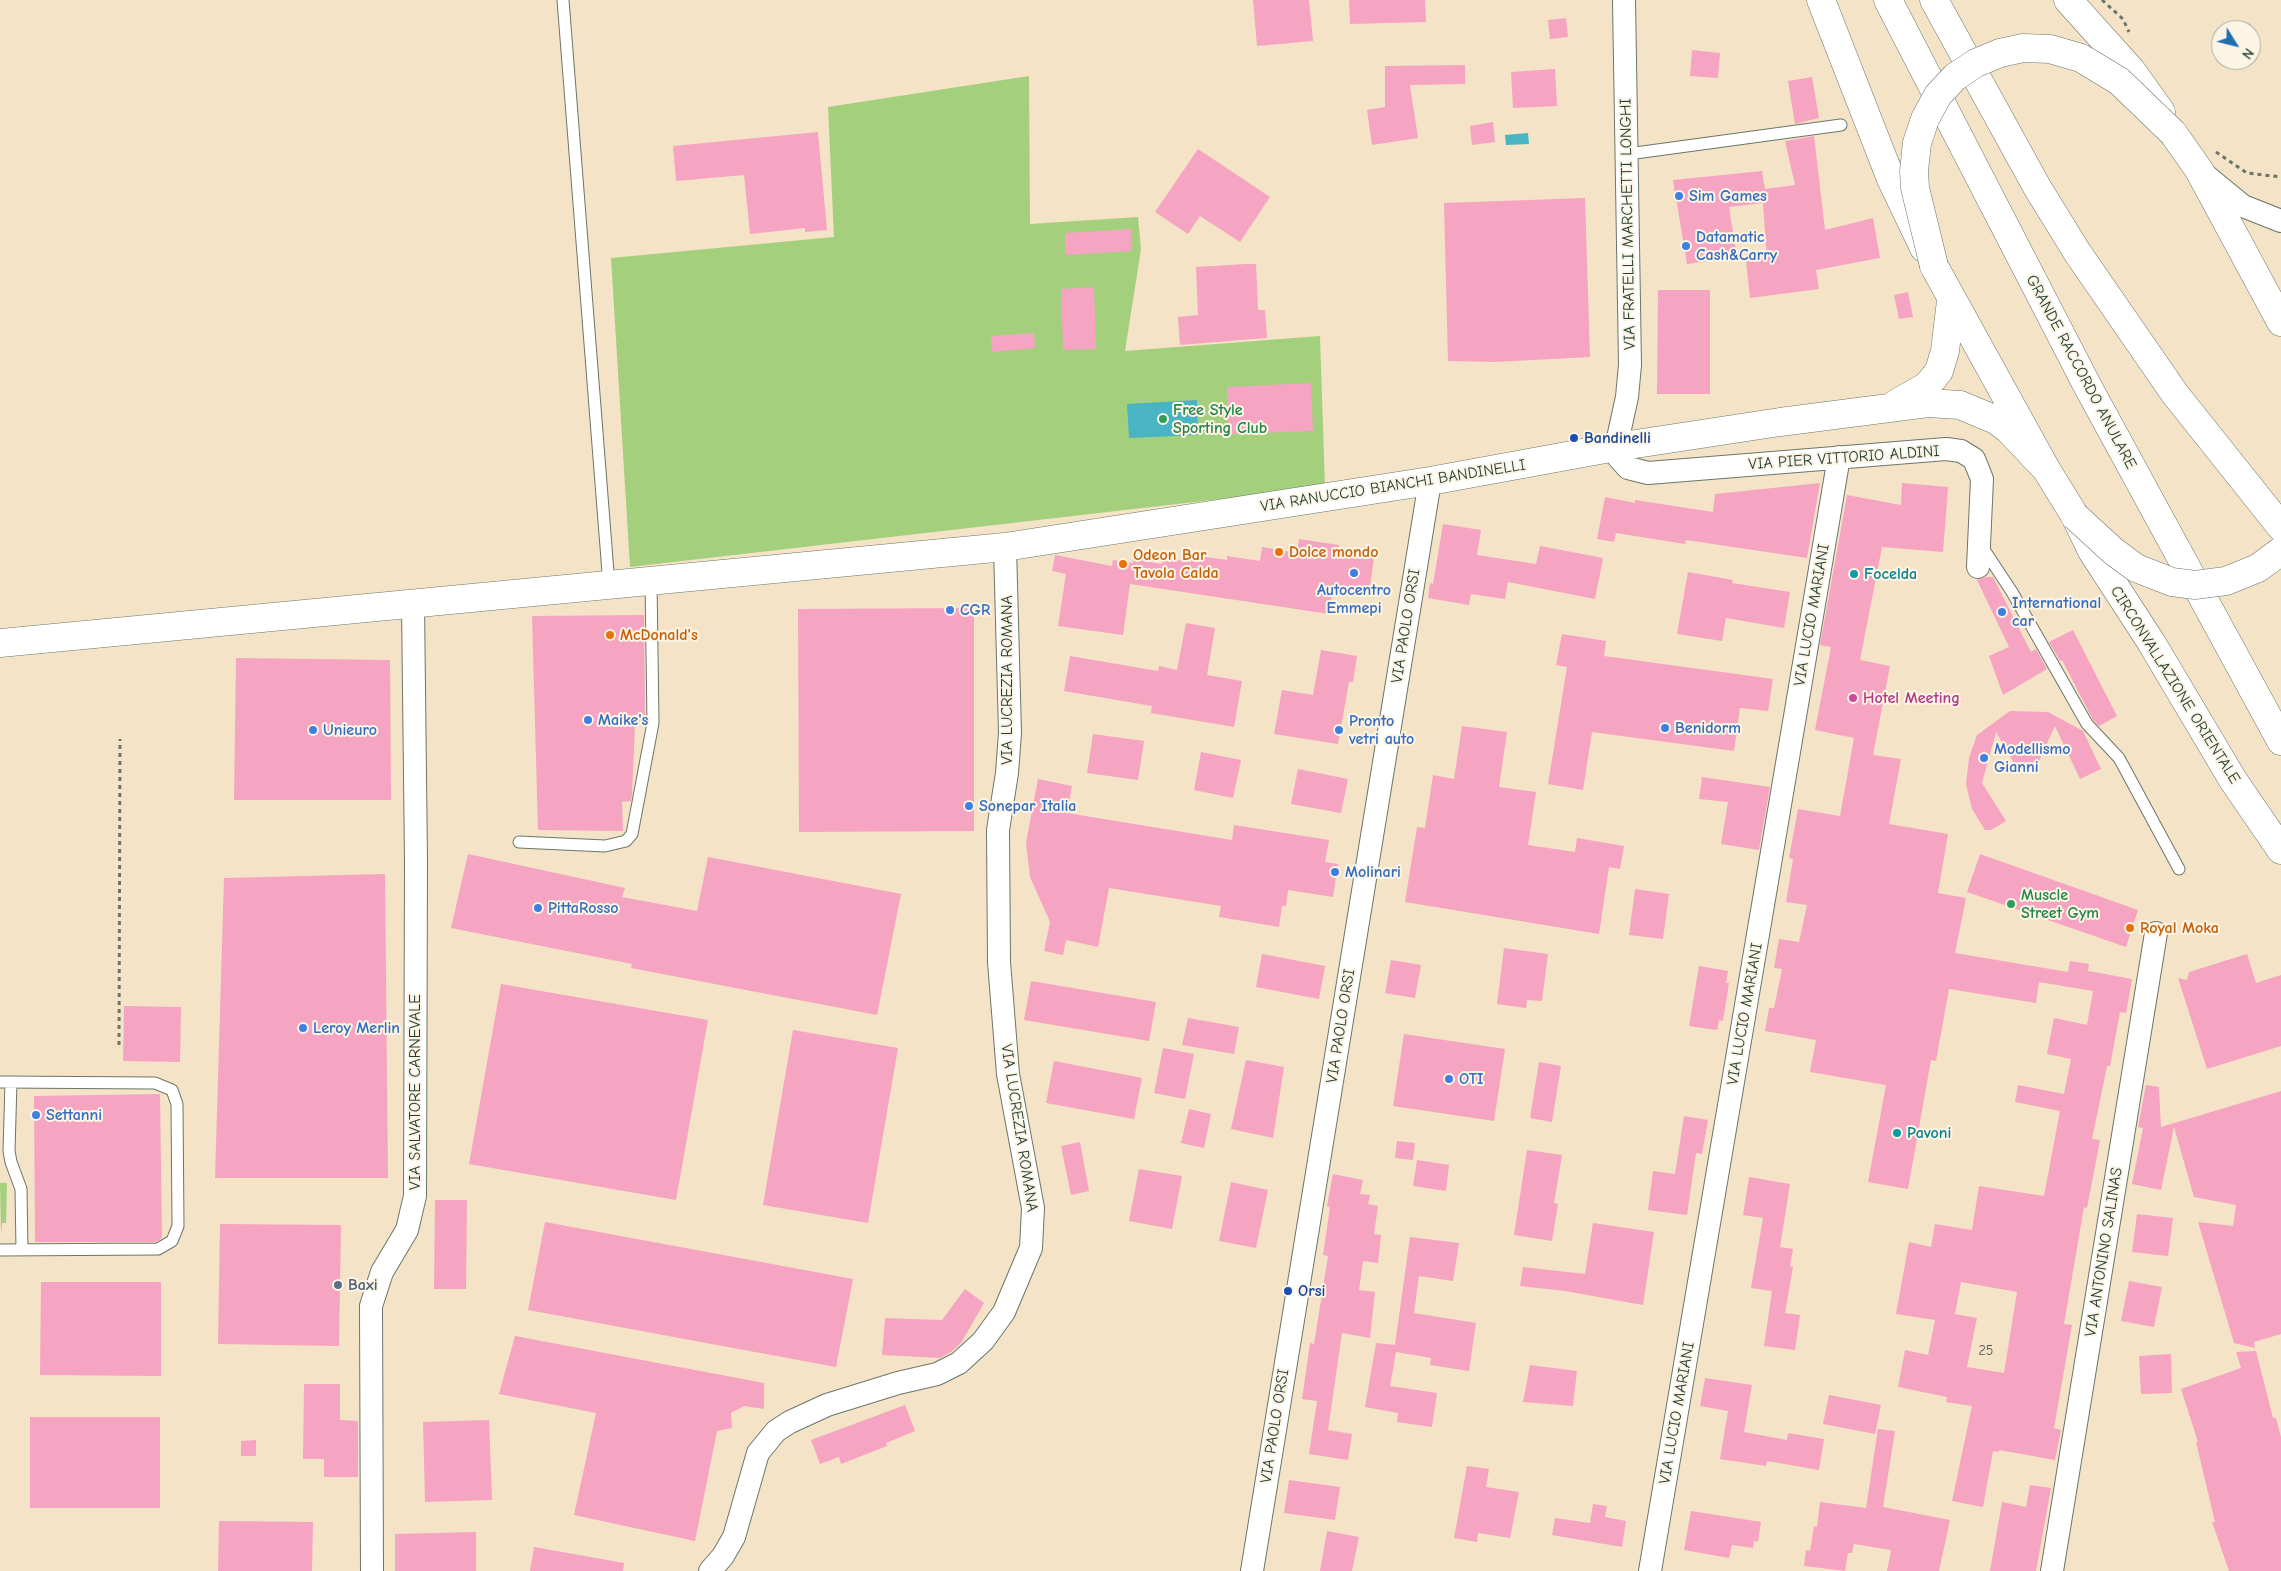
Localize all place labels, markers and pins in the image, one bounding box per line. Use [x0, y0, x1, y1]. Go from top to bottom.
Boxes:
place label: Sim Games [1689, 186, 1767, 206]
marker: Sim Games [1673, 190, 1685, 202]
place label: Datamatic Cash&Carry [1696, 227, 1777, 265]
marker: Datamatic Cash&Carry [1680, 240, 1692, 252]
place label: Free Style Sporting Club [1173, 400, 1267, 438]
marker: Free Style Sporting Club [1157, 413, 1169, 425]
place label: Bandinelli [1584, 428, 1651, 448]
marker: Bandinelli [1568, 432, 1580, 444]
place label: Dolce mondo [1289, 542, 1378, 562]
place label: Odeon Bar Tavola Calda [1133, 545, 1219, 583]
marker: Dolce mondo [1273, 546, 1285, 558]
marker: Odeon Bar Tavola Calda [1117, 558, 1129, 570]
place label: Focelda [1864, 564, 1917, 584]
marker: Autocentro Emmepi [1348, 567, 1360, 579]
marker: Focelda [1848, 568, 1860, 580]
place label: Autocentro Emmepi [1317, 580, 1391, 618]
place label: International car [2012, 593, 2101, 631]
place label: CGR [960, 600, 990, 620]
marker: CGR [944, 604, 956, 616]
marker: International car [1996, 606, 2008, 618]
place label: McDonald's [620, 625, 698, 645]
marker: McDonald's [604, 629, 616, 641]
place label: Hotel Meeting [1863, 688, 1960, 708]
marker: Hotel Meeting [1847, 692, 1859, 704]
place label: Maike's [598, 710, 648, 730]
place label: Pronto vetri auto [1349, 711, 1414, 749]
marker: Maike's [582, 714, 594, 726]
place label: Benidorm [1675, 718, 1741, 738]
place label: Unieuro [323, 720, 377, 740]
marker: Benidorm [1659, 722, 1671, 734]
marker: Unieuro [307, 724, 319, 736]
marker: Pronto vetri auto [1333, 724, 1345, 736]
place label: Modellismo Gianni [1994, 739, 2071, 777]
marker: Modellismo Gianni [1978, 752, 1990, 764]
place label: Sonepar Italia [979, 796, 1076, 816]
marker: Sonepar Italia [963, 800, 975, 812]
place label: Molinari [1345, 862, 1401, 882]
marker: Molinari [1329, 866, 1341, 878]
place label: Muscle Street Gym [2021, 885, 2099, 923]
place label: PittaRosso [548, 898, 618, 918]
marker: Muscle Street Gym [2005, 898, 2017, 910]
marker: PittaRosso [532, 902, 544, 914]
place label: Royal Moka [2140, 918, 2219, 938]
marker: Royal Moka [2124, 922, 2136, 934]
place label: Leroy Merlin [313, 1018, 400, 1038]
marker: Leroy Merlin [297, 1022, 309, 1034]
place label: OTI [1459, 1069, 1484, 1089]
marker: OTI [1443, 1073, 1455, 1085]
place label: Settanni [46, 1105, 102, 1125]
marker: Settanni [30, 1109, 42, 1121]
place label: Pavoni [1907, 1123, 1951, 1143]
marker: Pavoni [1891, 1127, 1903, 1139]
place label: Baxi [348, 1275, 378, 1295]
marker: Baxi [332, 1279, 344, 1291]
place label: Orsi [1298, 1281, 1325, 1301]
marker: Orsi [1282, 1285, 1294, 1297]

